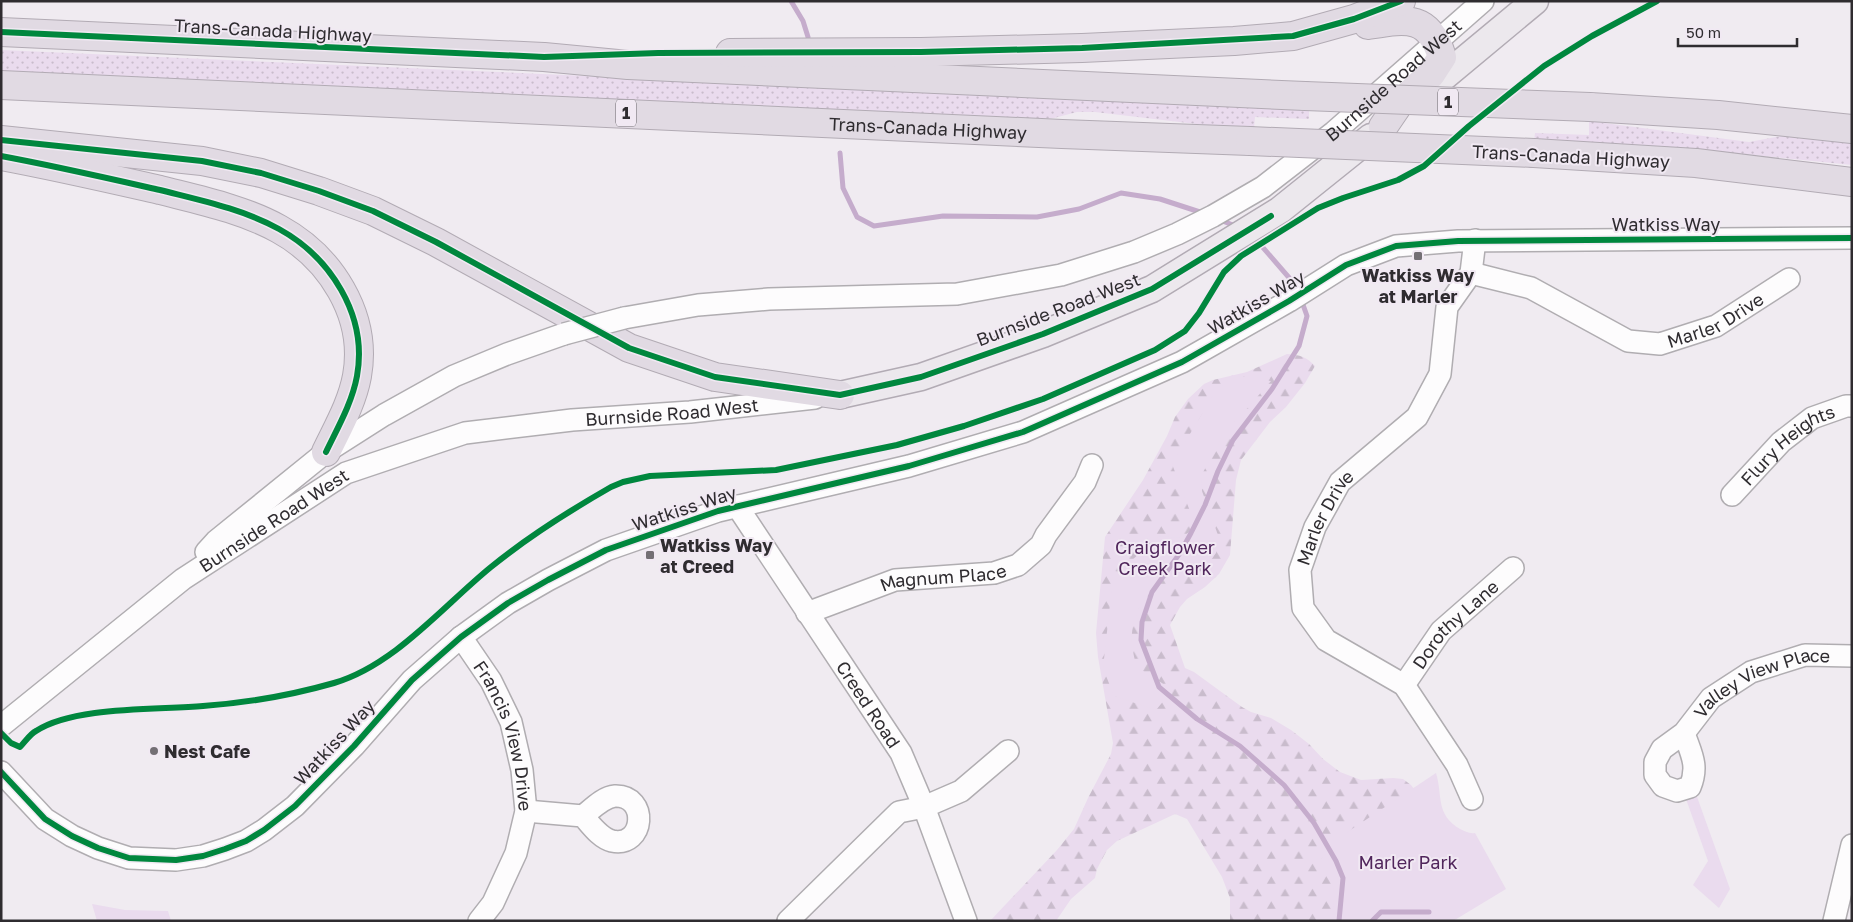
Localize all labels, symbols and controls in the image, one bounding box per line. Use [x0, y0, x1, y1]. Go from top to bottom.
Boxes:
street label: Trans-Canada Highway [174, 14, 372, 46]
street label: Burnside Road West [1321, 14, 1466, 146]
scale bar [1678, 15, 1797, 47]
text: 50 m [1686, 23, 1721, 41]
road number: 1 [1438, 88, 1458, 115]
road number: 1 [616, 100, 636, 126]
street label: Trans-Canada Highway [829, 112, 1027, 143]
street label: Trans-Canada Highway [1472, 140, 1670, 172]
street label: Watkiss Way [1612, 213, 1720, 235]
marker: Watkiss Way at Marler [1412, 250, 1424, 262]
place label: Watkiss Way at Marler [1362, 264, 1475, 307]
street label: Watkiss Way [1203, 265, 1309, 339]
street label: Burnside Road West [973, 268, 1143, 350]
street label: Marler Drive [1664, 287, 1767, 352]
street label: Burnside Road West [585, 393, 760, 430]
street label: Flury Heights [1736, 400, 1838, 490]
street label: Burnside Road West [195, 463, 352, 577]
street label: Marler Drive [1292, 465, 1358, 568]
street label: Watkiss Way [629, 481, 739, 535]
place label: Watkiss Way at Creed [660, 534, 773, 577]
park label: Craigflower Creek Park [1115, 536, 1215, 579]
marker: Watkiss Way at Creed [644, 549, 656, 561]
street label: Magnum Place [877, 559, 1009, 596]
street label: Dorothy Lane [1407, 575, 1503, 673]
street label: Valley View Place [1689, 643, 1830, 722]
street label: Francis View Drive [469, 656, 537, 812]
street label: Creed Road [832, 657, 905, 752]
street label: Watkiss Way [289, 695, 379, 789]
place label: Nest Cafe [164, 740, 251, 762]
marker: Nest Cafe [148, 745, 160, 757]
park label: Marler Park [1358, 851, 1458, 873]

